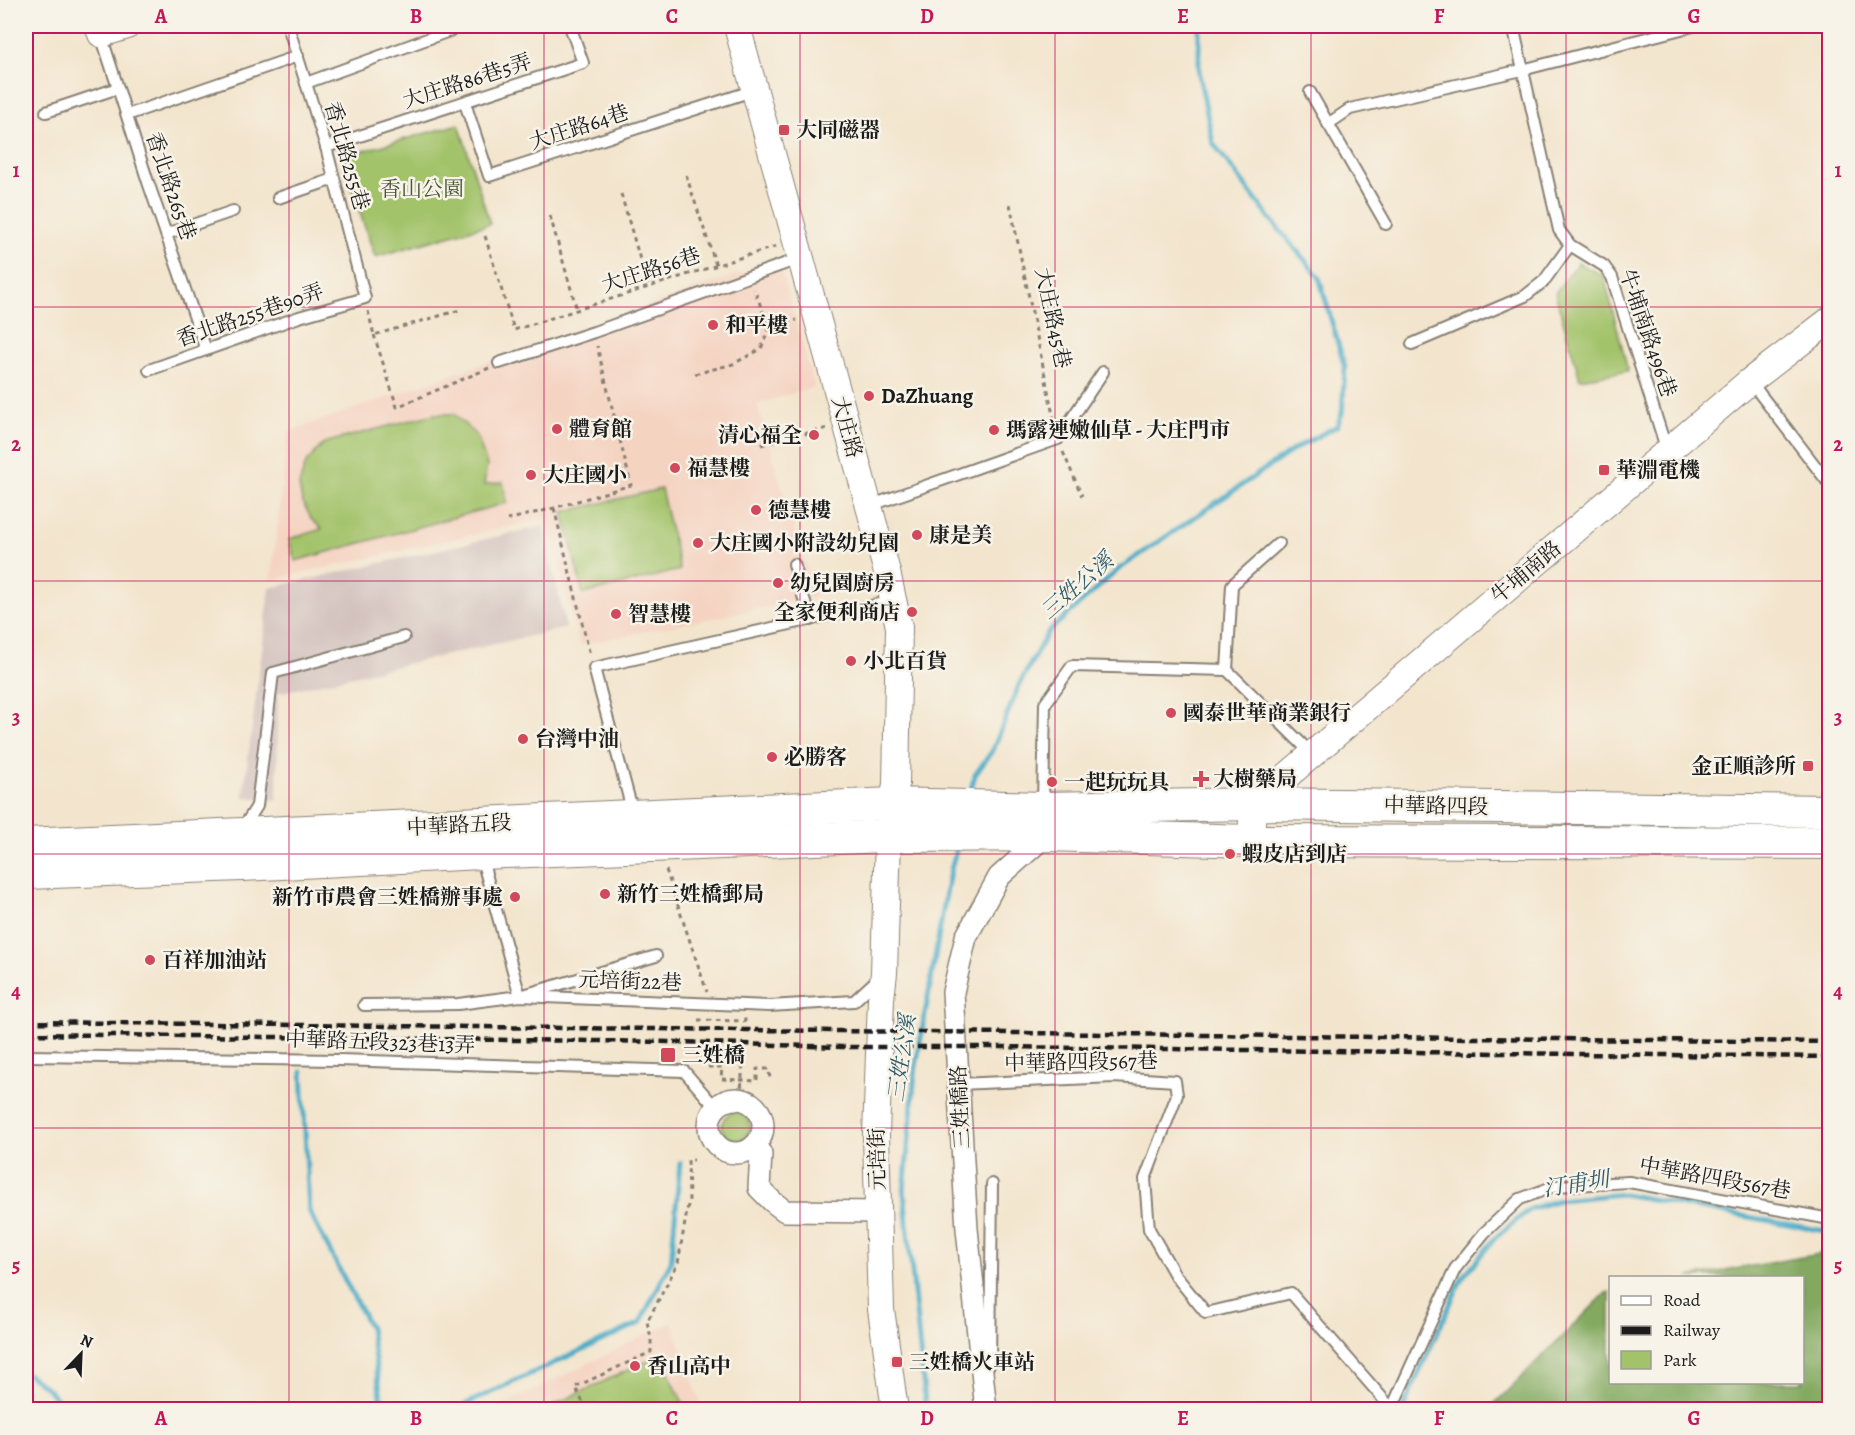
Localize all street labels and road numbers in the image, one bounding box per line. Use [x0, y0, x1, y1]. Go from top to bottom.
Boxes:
street label: 大庄路86巷5弄 [399, 47, 535, 115]
street label: 香北路255巷 [318, 98, 376, 214]
street label: 大庄路64巷 [526, 98, 632, 156]
street label: 香北路265巷 [139, 128, 203, 244]
street label: 大庄路56巷 [598, 241, 704, 299]
street label: 大庄路45巷 [1029, 265, 1077, 371]
street label: 牛埔南路496巷 [1613, 265, 1683, 401]
street label: 香北路255巷90弄 [173, 277, 327, 353]
street label: 大庄路 [825, 393, 869, 461]
street label: 牛埔南路 [1485, 534, 1567, 610]
street label: 中華路四段 [1383, 791, 1489, 821]
street label: 中華路五段 [406, 808, 512, 842]
street label: 元培街22巷 [578, 965, 682, 997]
street label: 中華路五段323巷13弄 [284, 1025, 476, 1059]
street label: 中華路四段567巷 [1004, 1047, 1158, 1077]
street label: 三姓橋路 [944, 1064, 976, 1150]
street label: 元培街 [862, 1127, 892, 1191]
street label: 中華路四段567巷 [1637, 1151, 1793, 1205]

